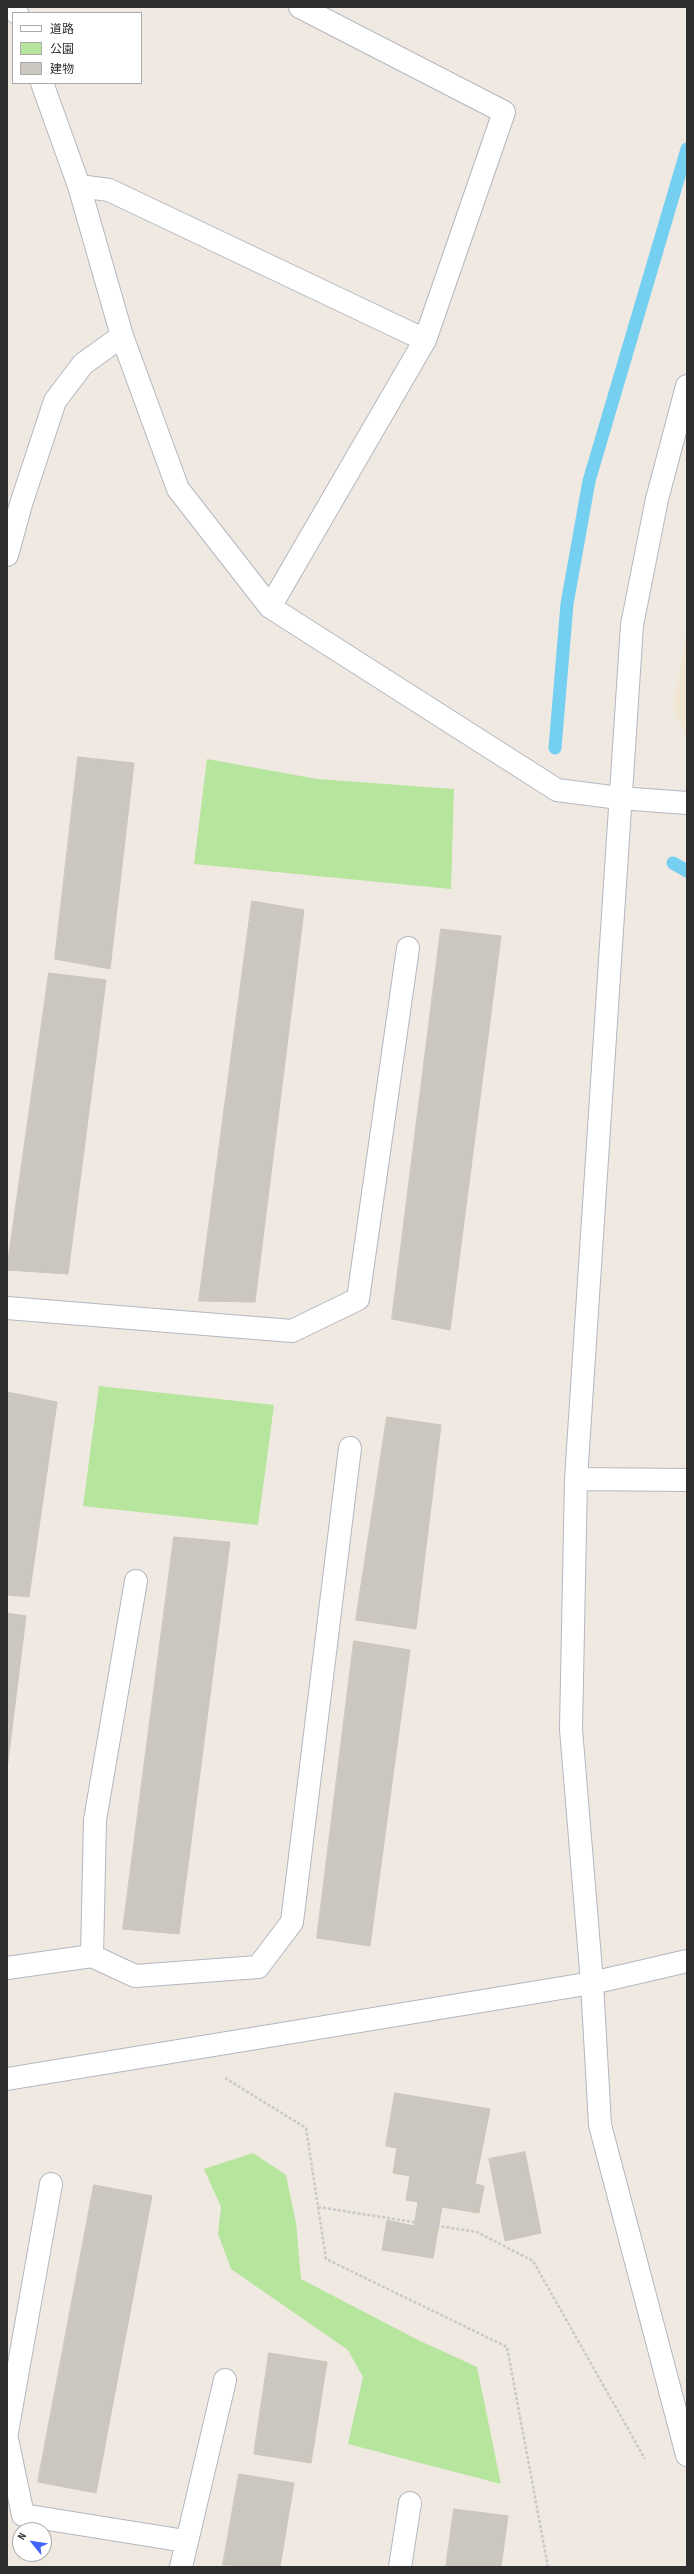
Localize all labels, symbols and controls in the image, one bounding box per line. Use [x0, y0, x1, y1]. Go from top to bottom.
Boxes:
legend [12, 12, 142, 84]
text: 道路 [50, 22, 74, 37]
text: 公園 [50, 42, 74, 57]
text: 建物 [50, 62, 74, 77]
north arrow [12, 2522, 52, 2562]
text: N [15, 2530, 29, 2542]

